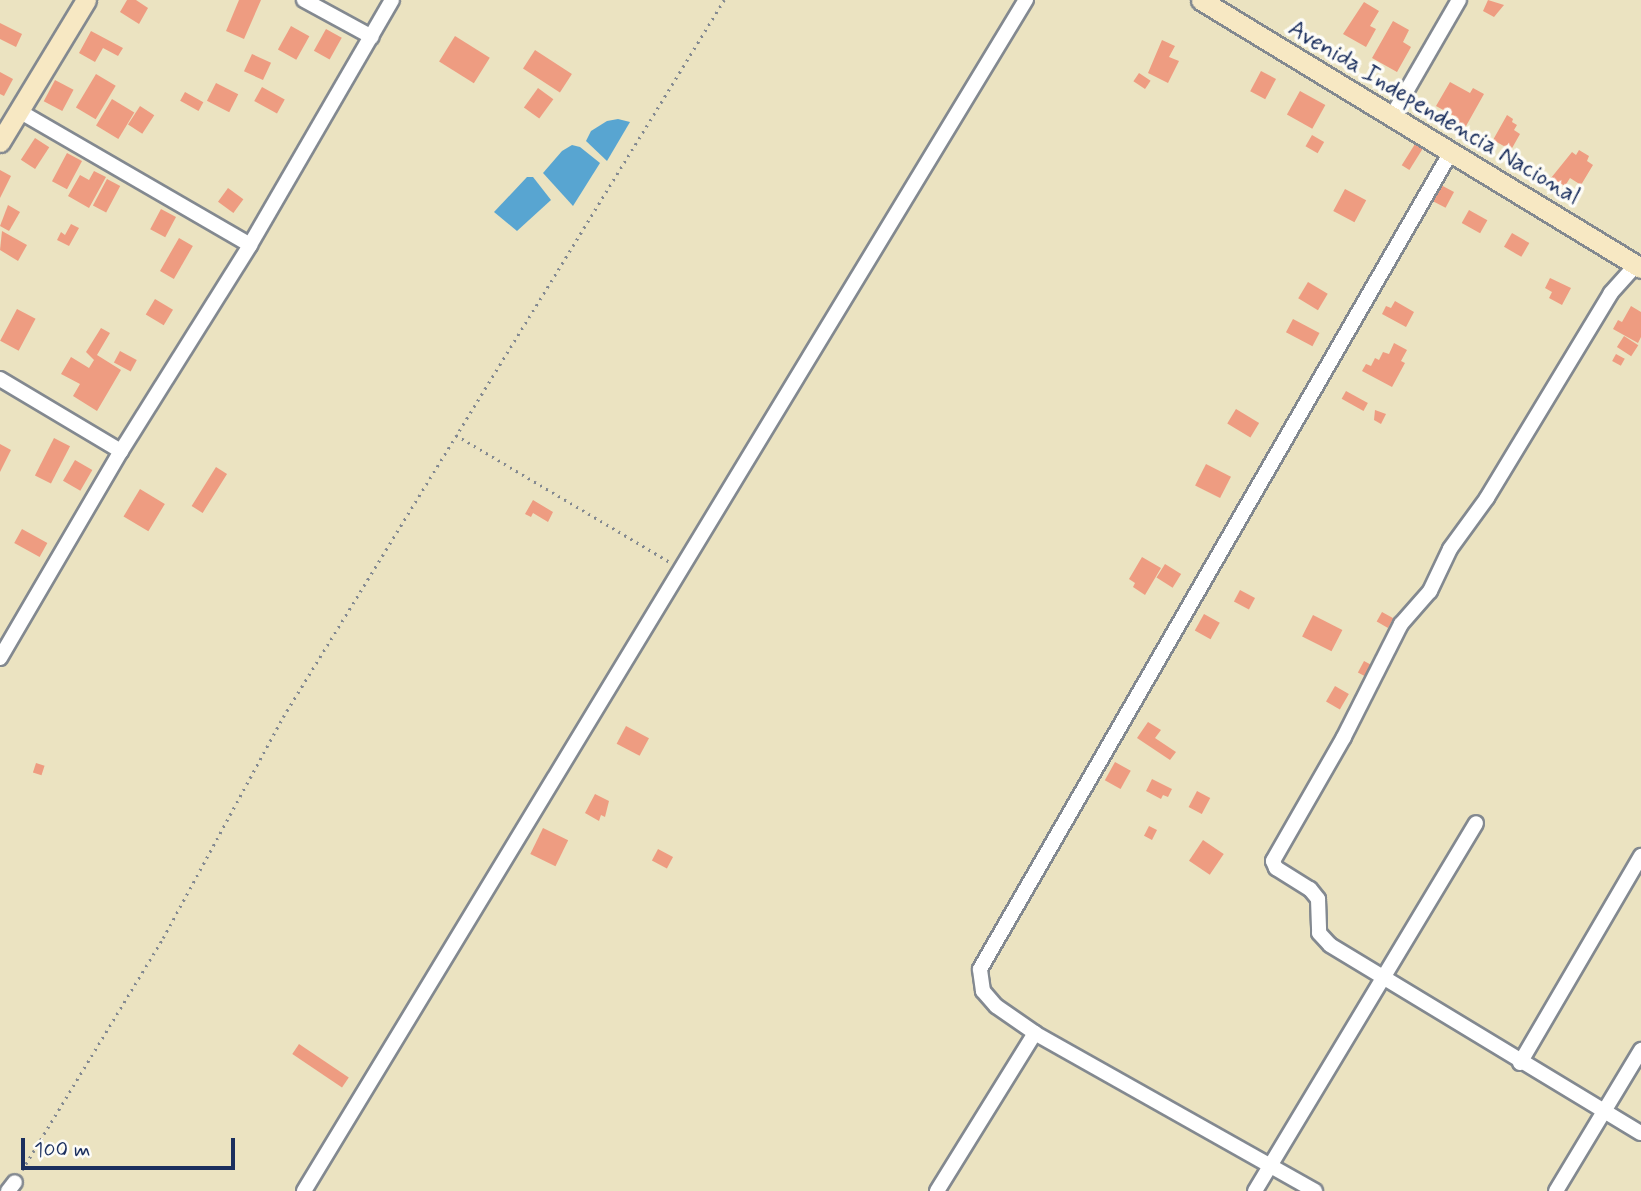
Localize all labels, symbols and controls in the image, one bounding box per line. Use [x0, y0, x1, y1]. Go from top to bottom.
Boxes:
street label: Avenida Independencia Nacional [1282, 14, 1586, 212]
scale bar [24, 1124, 238, 1168]
text: 100 m [34, 1136, 90, 1164]

